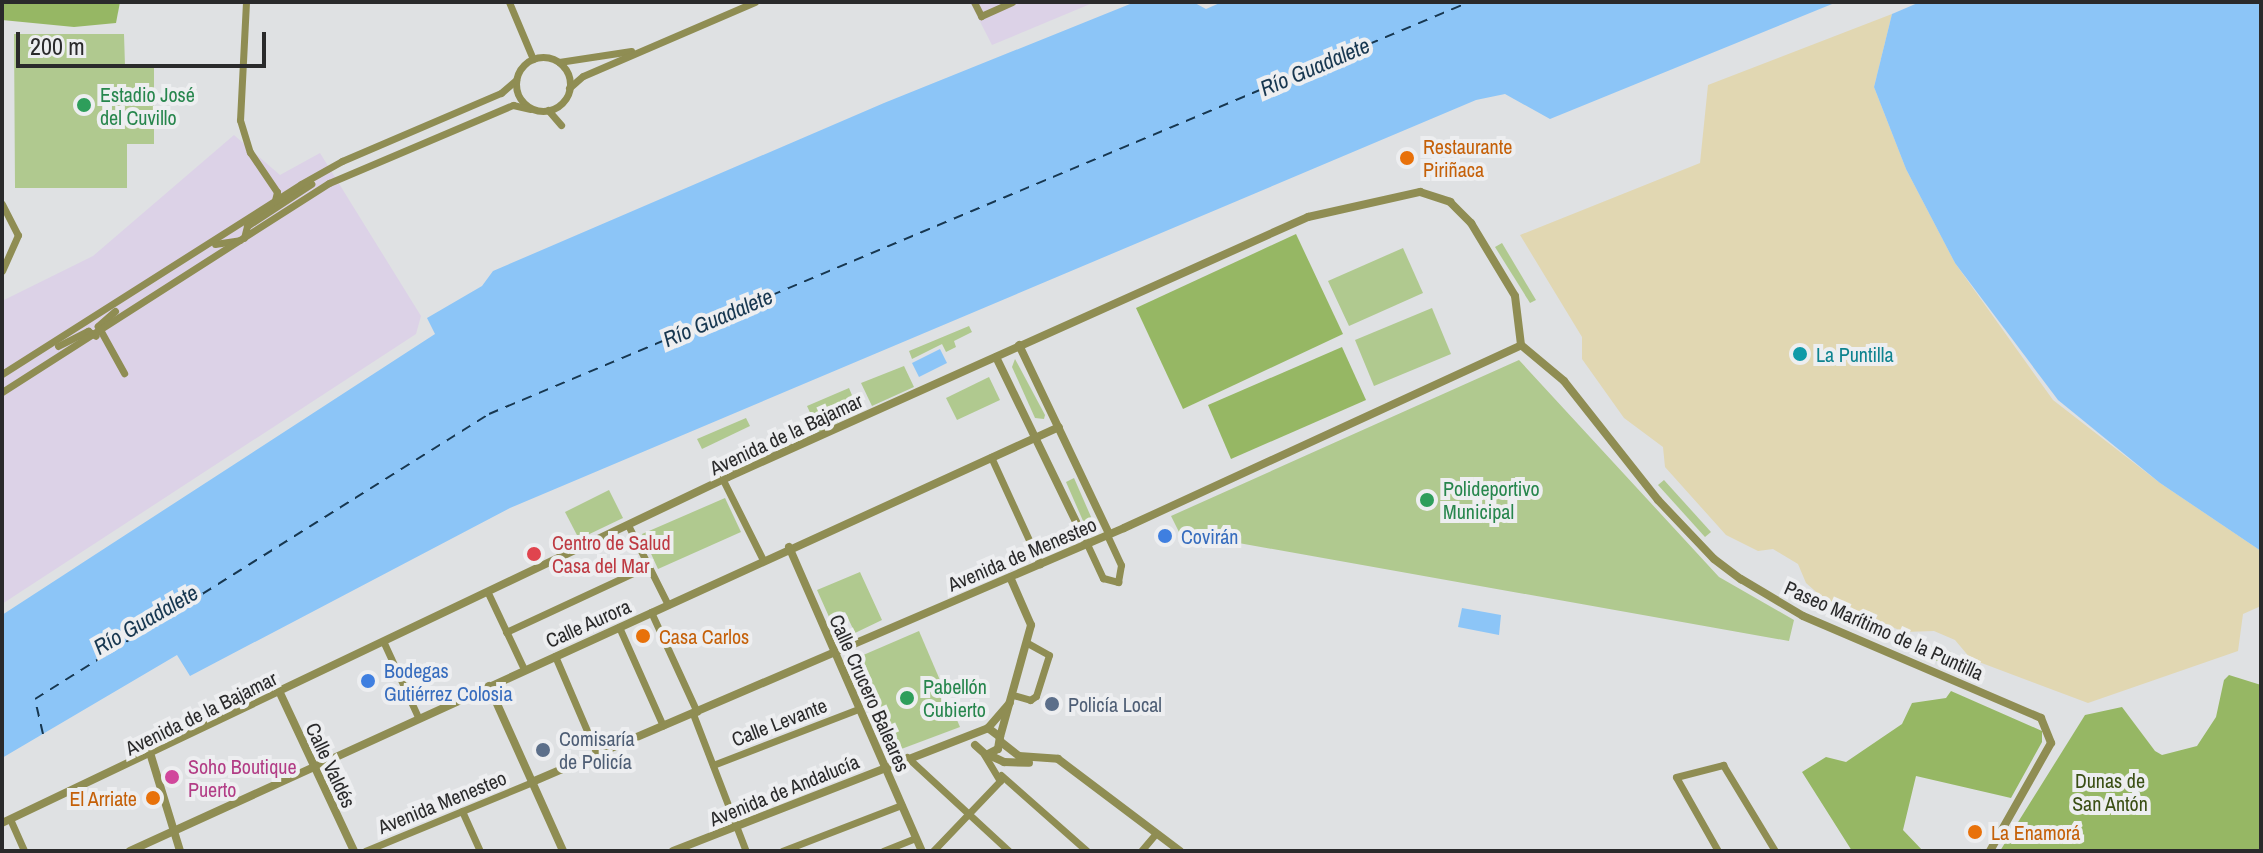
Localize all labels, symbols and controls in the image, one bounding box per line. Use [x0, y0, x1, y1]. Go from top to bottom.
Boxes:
scale bar [20, 16, 270, 66]
text: 200 m [30, 30, 85, 62]
water label: Río Guadalete [1256, 32, 1374, 102]
place label: Estadio José del Cuvillo [100, 82, 195, 129]
marker: Estadio José del Cuvillo [75, 96, 93, 114]
place label: Restaurante Piriñaca [1423, 134, 1512, 181]
marker: Restaurante Piriñaca [1398, 149, 1416, 167]
water label: Río Guadalete [659, 283, 777, 353]
place label: La Puntilla [1816, 342, 1893, 366]
marker: La Puntilla [1791, 345, 1809, 363]
street label: Avenida de la Bajamar [706, 388, 866, 480]
place label: Polideportivo Municipal [1443, 476, 1540, 523]
marker: Polideportivo Municipal [1418, 491, 1436, 509]
street label: Avenida de Menesteo [944, 512, 1100, 596]
place label: Covirán [1181, 524, 1238, 548]
marker: Covirán [1156, 527, 1174, 545]
place label: Centro de Salud Casa del Mar [552, 530, 671, 577]
marker: Centro de Salud Casa del Mar [523, 543, 545, 565]
street label: Paseo Marítimo de la Puntilla [1781, 575, 1987, 685]
water label: Río Guadalete [89, 579, 203, 661]
street label: Calle Aurora [541, 594, 635, 652]
street label: Calle Crucero Baleares [825, 611, 915, 775]
place label: Casa Carlos [659, 624, 749, 648]
marker: Casa Carlos [634, 627, 652, 645]
place label: Bodegas Gutiérrez Colosia [384, 658, 513, 705]
street label: Avenida de la Bajamar [121, 666, 281, 760]
marker: Bodegas Gutiérrez Colosia [359, 672, 377, 690]
place label: Pabellón Cubierto [923, 674, 987, 721]
marker: Pabellón Cubierto [898, 689, 916, 707]
place label: Policía Local [1068, 692, 1162, 716]
street label: Calle Levante [728, 693, 830, 751]
marker: Policía Local [1043, 695, 1061, 713]
street label: Calle Valdés [301, 719, 361, 811]
place label: Comisaría de Policía [559, 726, 635, 773]
marker: Comisaría de Policía [534, 741, 552, 759]
street label: Avenida de Andalucía [705, 749, 863, 831]
place label: Soho Boutique Puerto [188, 754, 297, 801]
street label: Avenida Menesteo [374, 765, 510, 839]
marker: Soho Boutique Puerto [163, 768, 181, 786]
park label: Dunas de San Antón [2072, 768, 2148, 815]
place label: El Arriate [69, 786, 137, 810]
marker: El Arriate [144, 789, 162, 807]
place label: La Enamorá [1991, 820, 2080, 844]
marker: La Enamorá [1966, 823, 1984, 841]

